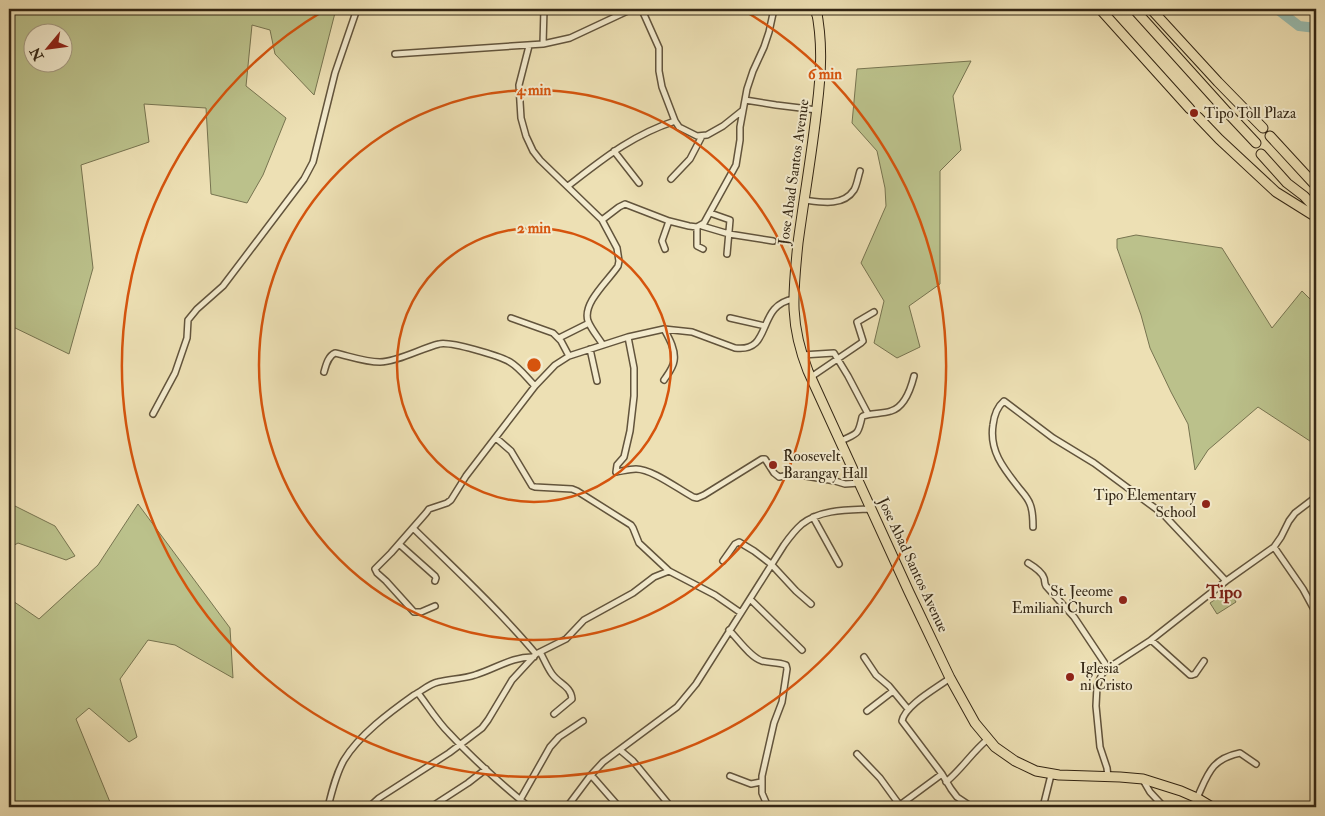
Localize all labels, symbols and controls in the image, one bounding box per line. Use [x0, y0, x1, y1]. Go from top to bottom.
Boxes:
north arrow [22, 22, 72, 72]
text: N [26, 44, 48, 65]
text: 6 min [808, 65, 842, 84]
text: 4 min [516, 81, 552, 100]
street label: Jose Abad Santos Avenue [774, 98, 815, 247]
place label: Tipo Toll Plaza [1204, 104, 1297, 124]
marker: Tipo Toll Plaza [1188, 107, 1200, 119]
text: 2 min [517, 219, 551, 238]
centre of rings [525, 356, 543, 374]
place label: Roosevelt Barangay Hall [783, 447, 868, 483]
marker: Roosevelt Barangay Hall [767, 459, 779, 471]
place label: Tipo Elementary School [1094, 486, 1196, 522]
street label: Jose Abad Santos Avenue [872, 493, 953, 636]
marker: Tipo Elementary School [1200, 498, 1212, 510]
district label: Tipo [1205, 581, 1242, 604]
place label: St. Jeeome Emiliani Church [1012, 582, 1113, 618]
marker: St. Jeeome Emiliani Church [1117, 594, 1129, 606]
place label: Iglesia ni Cristo [1080, 659, 1132, 695]
marker: Iglesia ni Cristo [1064, 671, 1076, 683]

